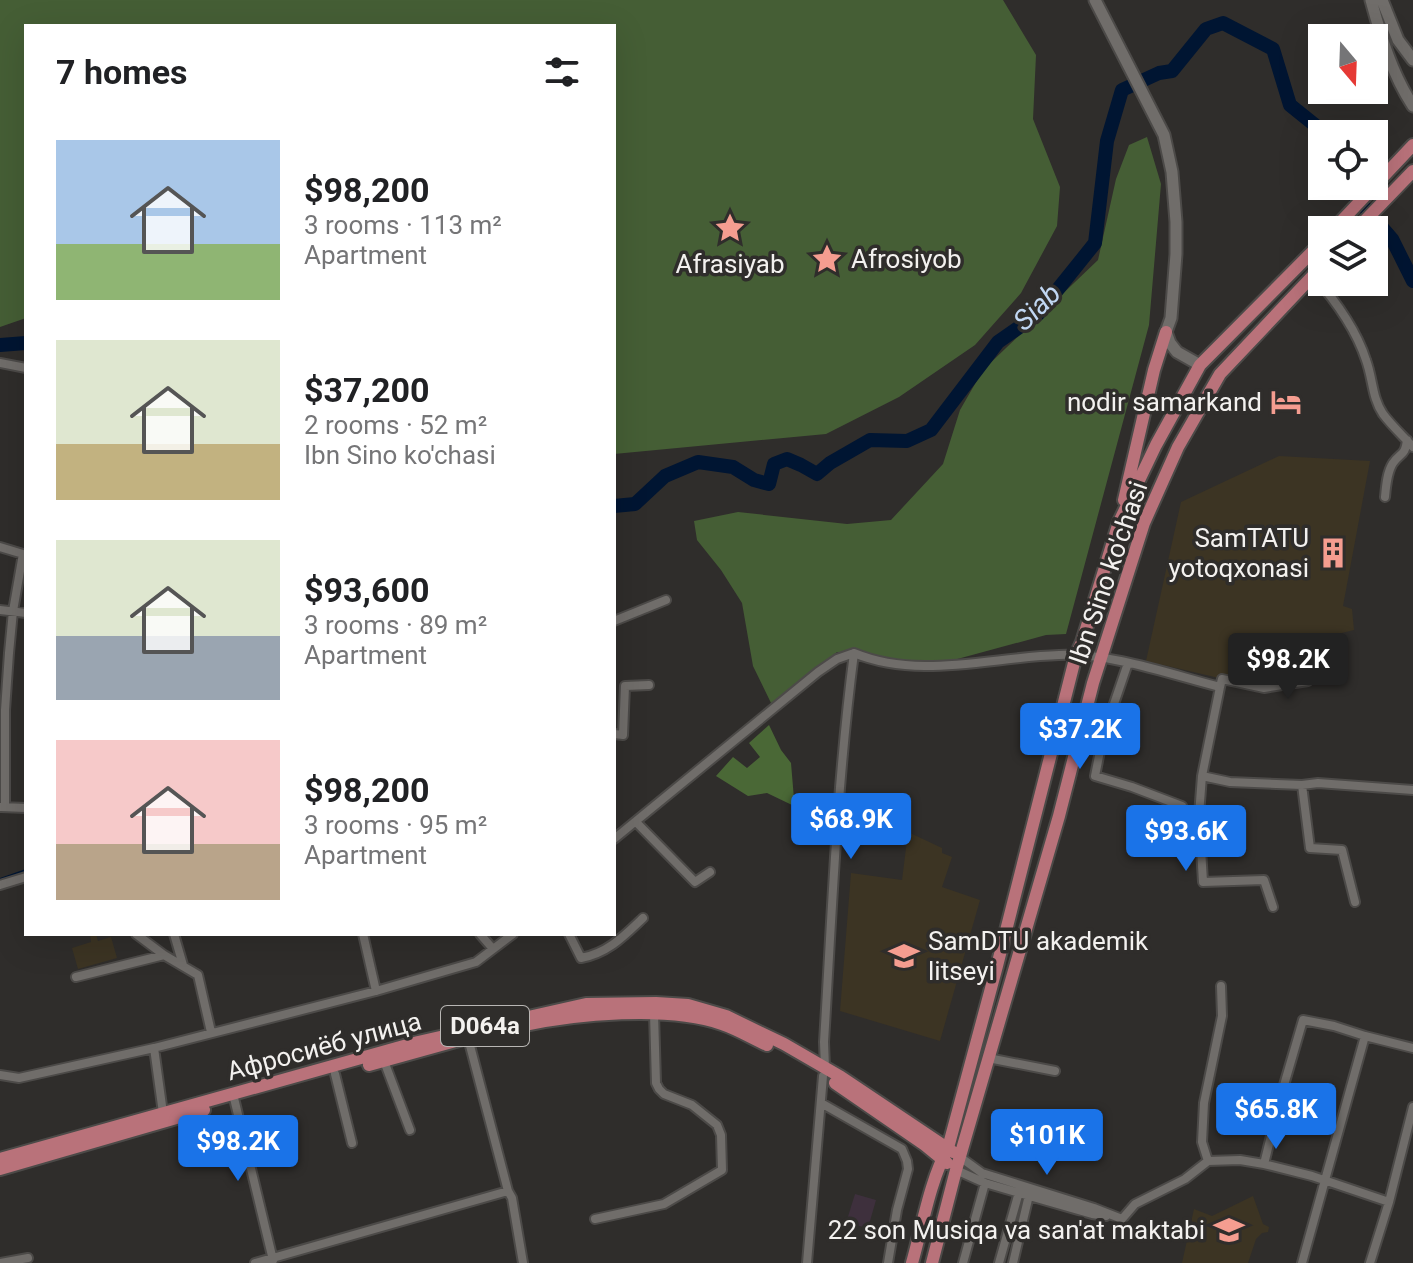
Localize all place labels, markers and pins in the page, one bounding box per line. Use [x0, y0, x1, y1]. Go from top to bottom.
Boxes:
place icon: Afrasiyab [713, 211, 747, 245]
place icon: Afrosiyob [810, 242, 844, 276]
place label: Afrosiyob [851, 244, 962, 274]
place label: Afrasiyab [675, 249, 785, 279]
hotel icon: nodir samarkand [1269, 385, 1303, 419]
place label: nodir samarkand [1067, 387, 1262, 417]
place label: SamTATU yotoqxonasi [1168, 523, 1309, 583]
building icon: SamTATU yotoqxonasi [1316, 536, 1350, 570]
pin: $98.2K [1223, 633, 1353, 701]
pin: $37.2K [1015, 703, 1145, 771]
pin: $68.9K [786, 793, 916, 861]
pin: $93.6K [1121, 805, 1251, 873]
place label: SamDTU akademik litseyi [928, 926, 1149, 986]
school or university icon: SamDTU akademik litseyi [887, 939, 921, 973]
pin: $65.8K [1211, 1083, 1341, 1151]
pin: $101K [991, 1109, 1103, 1177]
pin: $98.2K [173, 1115, 303, 1183]
school or university icon: 22 son Musiqa va san'at maktabi [1212, 1213, 1246, 1247]
place label: 22 son Musiqa va san'at maktabi [828, 1215, 1205, 1245]

